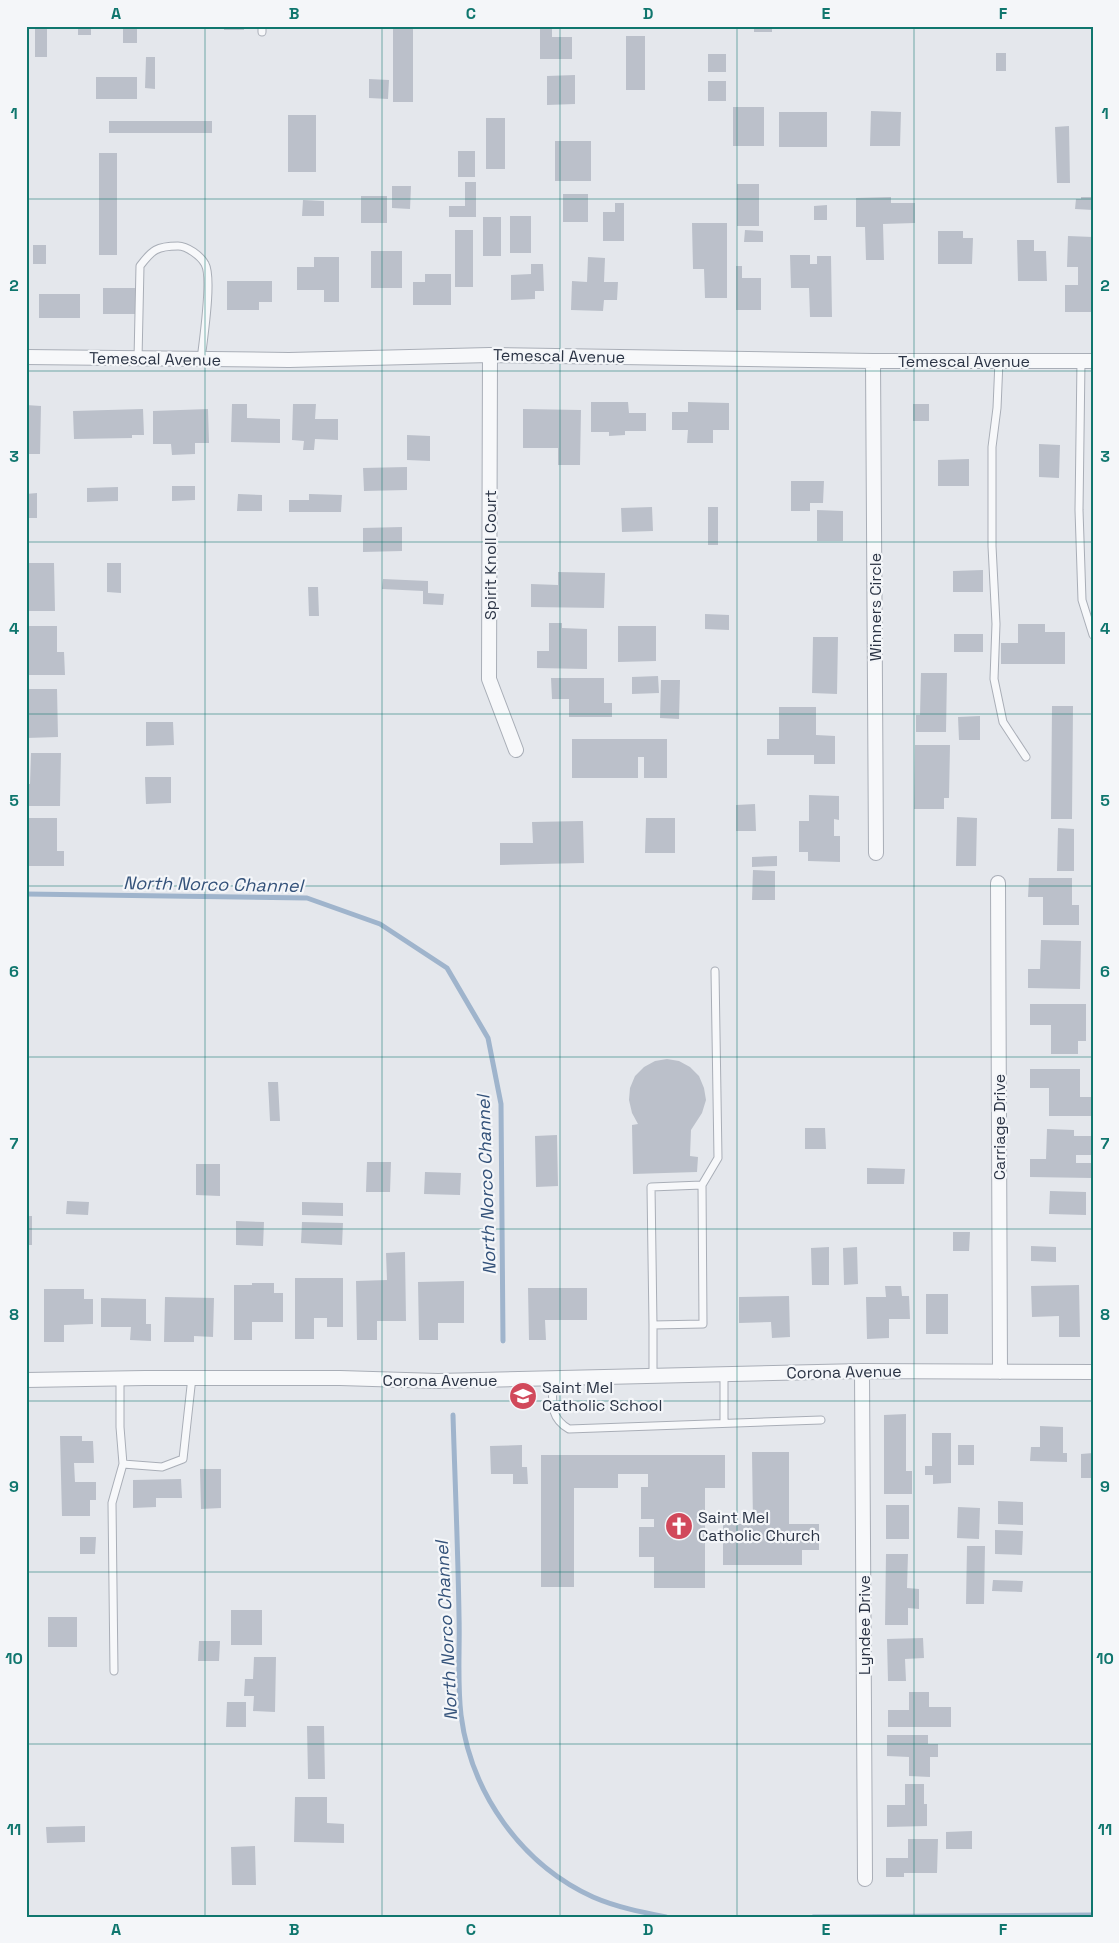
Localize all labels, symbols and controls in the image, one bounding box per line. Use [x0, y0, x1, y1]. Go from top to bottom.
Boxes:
text: A [111, 3, 121, 24]
text: B [289, 3, 299, 24]
text: C [466, 3, 476, 24]
text: D [643, 3, 653, 24]
text: E [822, 3, 831, 24]
text: F [999, 3, 1008, 24]
text: 1 [10, 103, 18, 124]
text: 1 [1101, 103, 1109, 124]
text: 2 [9, 275, 19, 296]
text: 2 [1100, 275, 1110, 296]
street label: Temescal Avenue [493, 344, 625, 368]
street label: Temescal Avenue [89, 347, 221, 371]
street label: Temescal Avenue [898, 351, 1030, 372]
text: 3 [9, 446, 19, 467]
text: 3 [1100, 446, 1110, 467]
street label: Spirit Knoll Court [480, 490, 501, 620]
street label: Winners Circle [865, 553, 886, 661]
text: 4 [9, 618, 19, 639]
text: 4 [1100, 618, 1110, 639]
text: 5 [9, 790, 19, 811]
text: 5 [1100, 790, 1110, 811]
water label: North Norco Channel [123, 871, 306, 897]
text: 6 [9, 961, 19, 982]
text: 6 [1100, 961, 1110, 982]
street label: Carriage Drive [989, 1074, 1010, 1180]
water label: North Norco Channel [471, 1092, 501, 1275]
text: 7 [10, 1133, 19, 1154]
text: 7 [1101, 1133, 1110, 1154]
text: 8 [9, 1304, 19, 1325]
text: 8 [1100, 1304, 1110, 1325]
street label: Corona Avenue [786, 1360, 902, 1384]
street label: Corona Avenue [382, 1370, 498, 1391]
place label: Saint Mel Catholic School [542, 1377, 662, 1416]
school or university icon: Saint Mel Catholic School [508, 1381, 538, 1411]
text: 9 [9, 1476, 19, 1497]
text: 9 [1100, 1476, 1110, 1497]
place label: Saint Mel Catholic Church [698, 1507, 820, 1546]
church icon: Saint Mel Catholic Church [664, 1511, 694, 1541]
water label: North Norco Channel [430, 1538, 462, 1721]
street label: Lyndee Drive [854, 1575, 875, 1675]
text: 10 [5, 1648, 23, 1669]
text: 10 [1096, 1648, 1114, 1669]
text: 11 [7, 1819, 21, 1840]
text: 11 [1098, 1819, 1112, 1840]
text: A [111, 1919, 121, 1940]
text: B [289, 1919, 299, 1940]
text: C [466, 1919, 476, 1940]
text: D [643, 1919, 653, 1940]
text: E [822, 1919, 831, 1940]
text: F [999, 1919, 1008, 1940]

